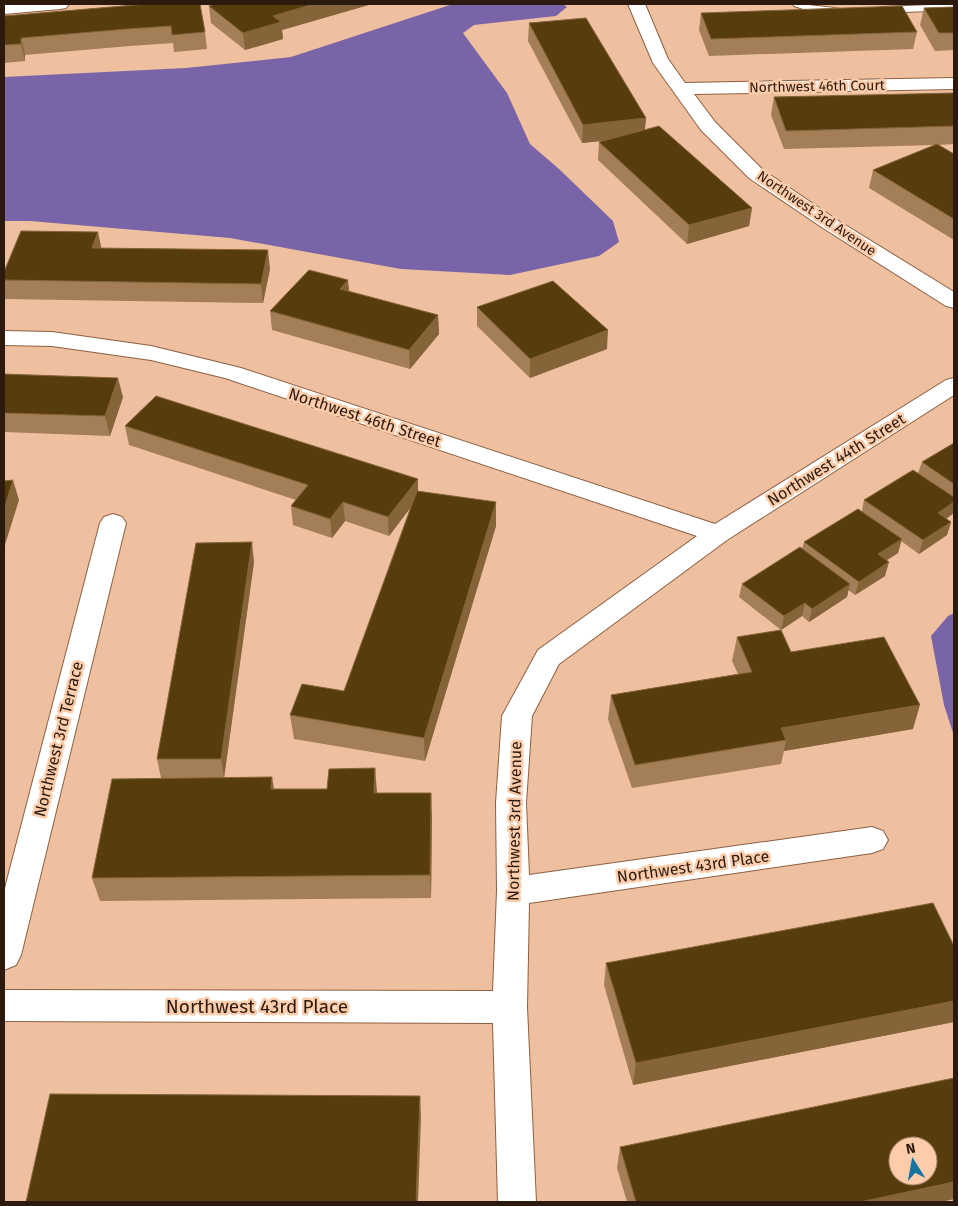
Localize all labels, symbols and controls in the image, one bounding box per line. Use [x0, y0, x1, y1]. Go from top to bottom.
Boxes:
street label: Northwest 46th Court [749, 77, 886, 96]
street label: Northwest 3rd Avenue [754, 167, 879, 260]
street label: Northwest 46th Street [286, 384, 444, 451]
street label: Northwest 44th Street [764, 409, 909, 510]
street label: Northwest 3rd Terrace [30, 659, 87, 819]
street label: Northwest 3rd Avenue [504, 741, 525, 901]
street label: Northwest 43rd Place [616, 846, 770, 887]
street label: Northwest 43rd Place [166, 995, 348, 1018]
north arrow [888, 1136, 938, 1186]
text: N [904, 1139, 917, 1158]

